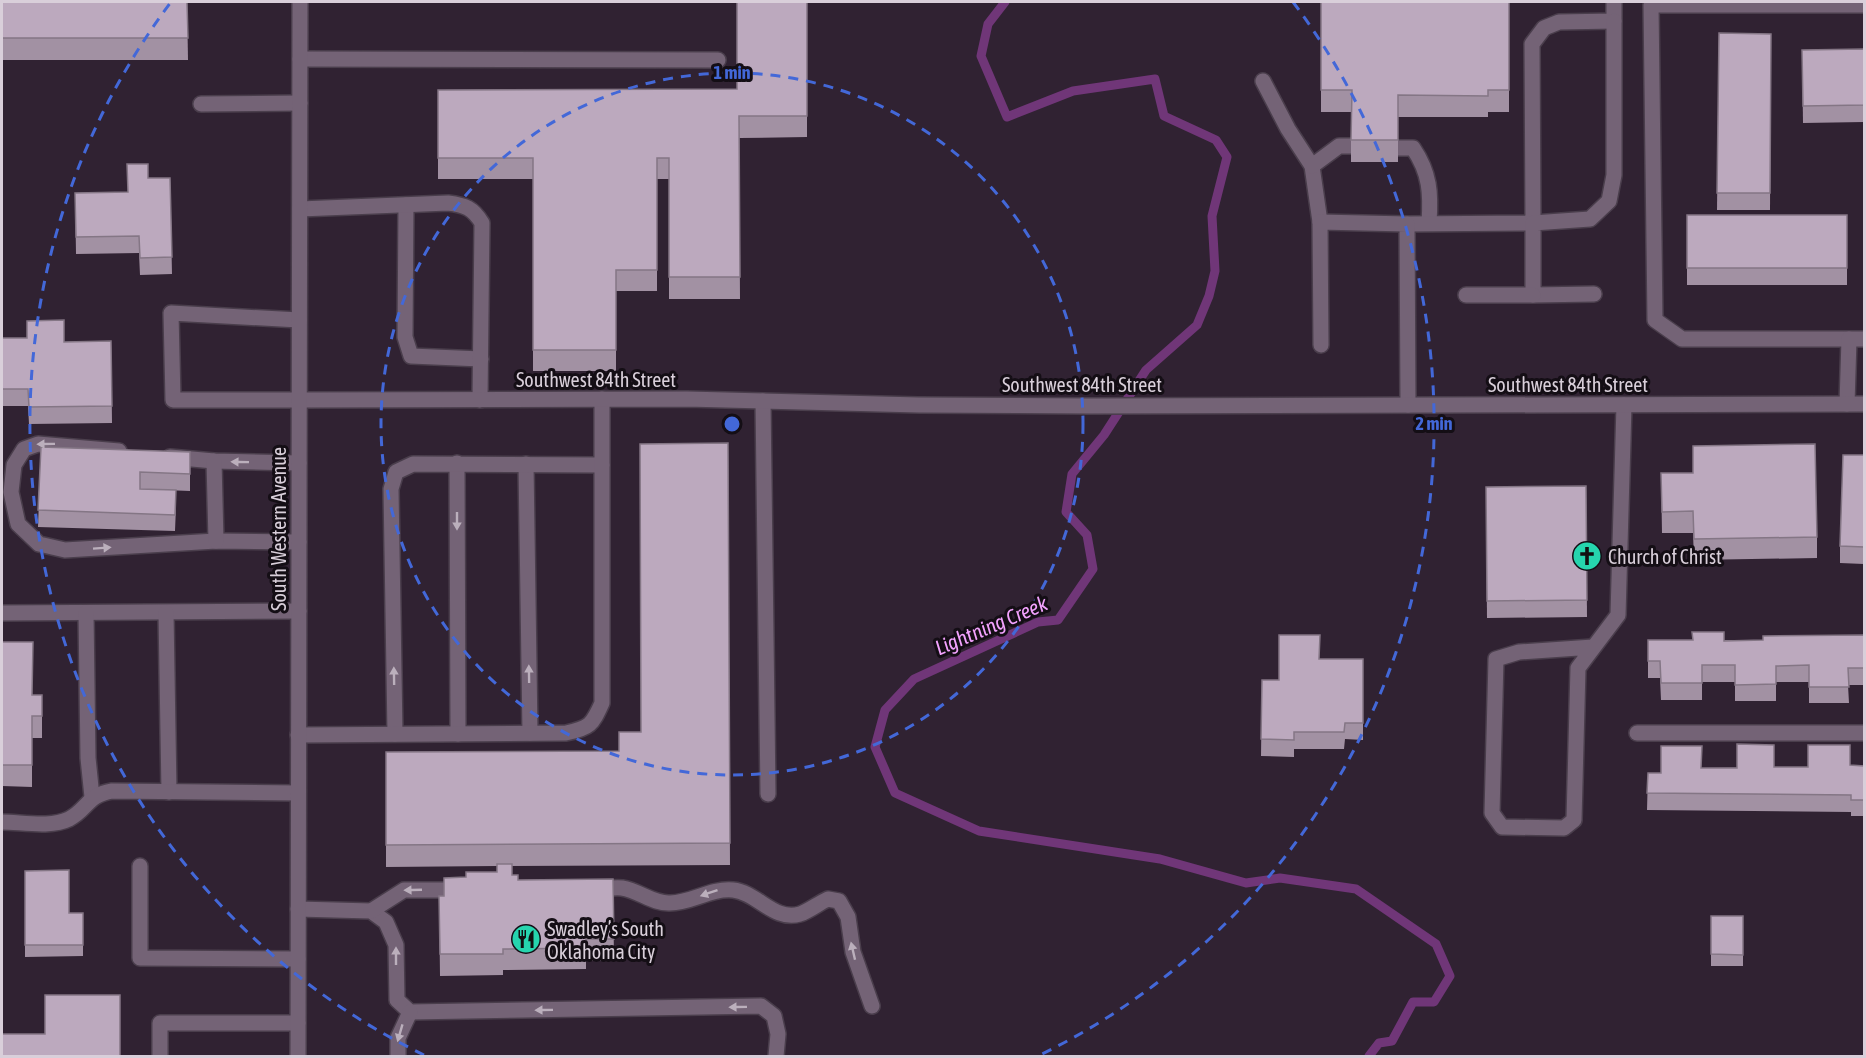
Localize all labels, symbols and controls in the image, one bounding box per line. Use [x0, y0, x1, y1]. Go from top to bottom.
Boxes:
text: 1 min [714, 62, 751, 83]
street label: Southwest 84th Street [516, 368, 676, 391]
street label: Southwest 84th Street [1002, 373, 1162, 396]
street label: Southwest 84th Street [1488, 373, 1648, 396]
text: 2 min [1416, 413, 1453, 434]
centre of rings [722, 414, 742, 434]
one-way arrow [37, 440, 56, 449]
street label: South Western Avenue [267, 447, 290, 611]
one-way arrow [231, 457, 250, 467]
one-way arrow [452, 512, 462, 531]
church icon: Church of Christ [1571, 540, 1603, 572]
one-way arrow [93, 544, 112, 553]
place label: Church of Christ [1608, 545, 1722, 568]
water label: Lightning Creek [931, 590, 1052, 659]
one-way arrow [524, 665, 534, 684]
one-way arrow [390, 666, 399, 685]
one-way arrow [404, 886, 423, 895]
one-way arrow [700, 889, 718, 898]
place label: Swadley’s South Oklahoma City [547, 917, 664, 963]
restaurant icon: Swadley’s South Oklahoma City [510, 923, 542, 955]
one-way arrow [848, 942, 858, 960]
one-way arrow [391, 947, 401, 966]
one-way arrow [729, 1002, 748, 1012]
one-way arrow [534, 1005, 553, 1015]
one-way arrow [395, 1024, 404, 1042]

